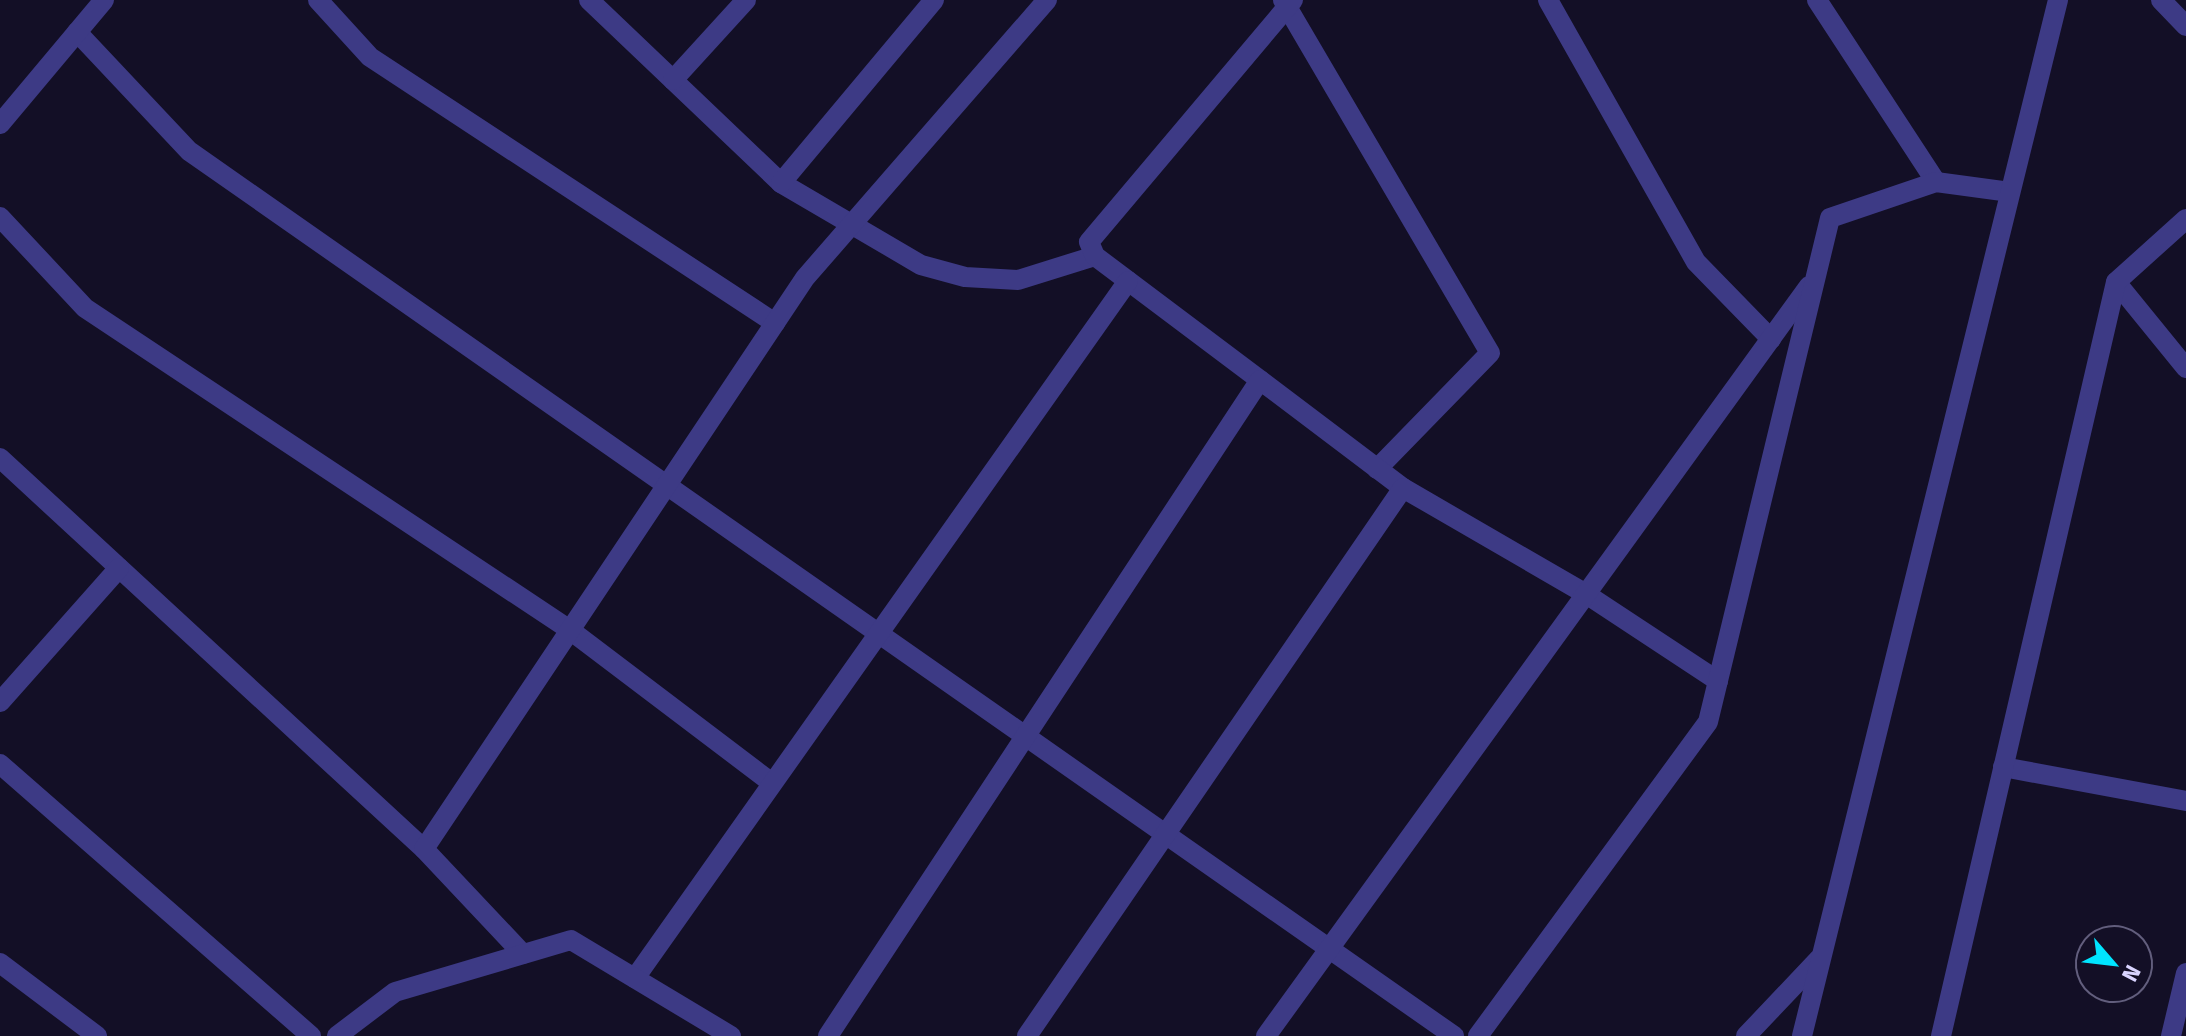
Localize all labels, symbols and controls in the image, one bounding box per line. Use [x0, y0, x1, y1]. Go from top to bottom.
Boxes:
north arrow [2074, 924, 2154, 1004]
text: N [2116, 960, 2147, 986]

